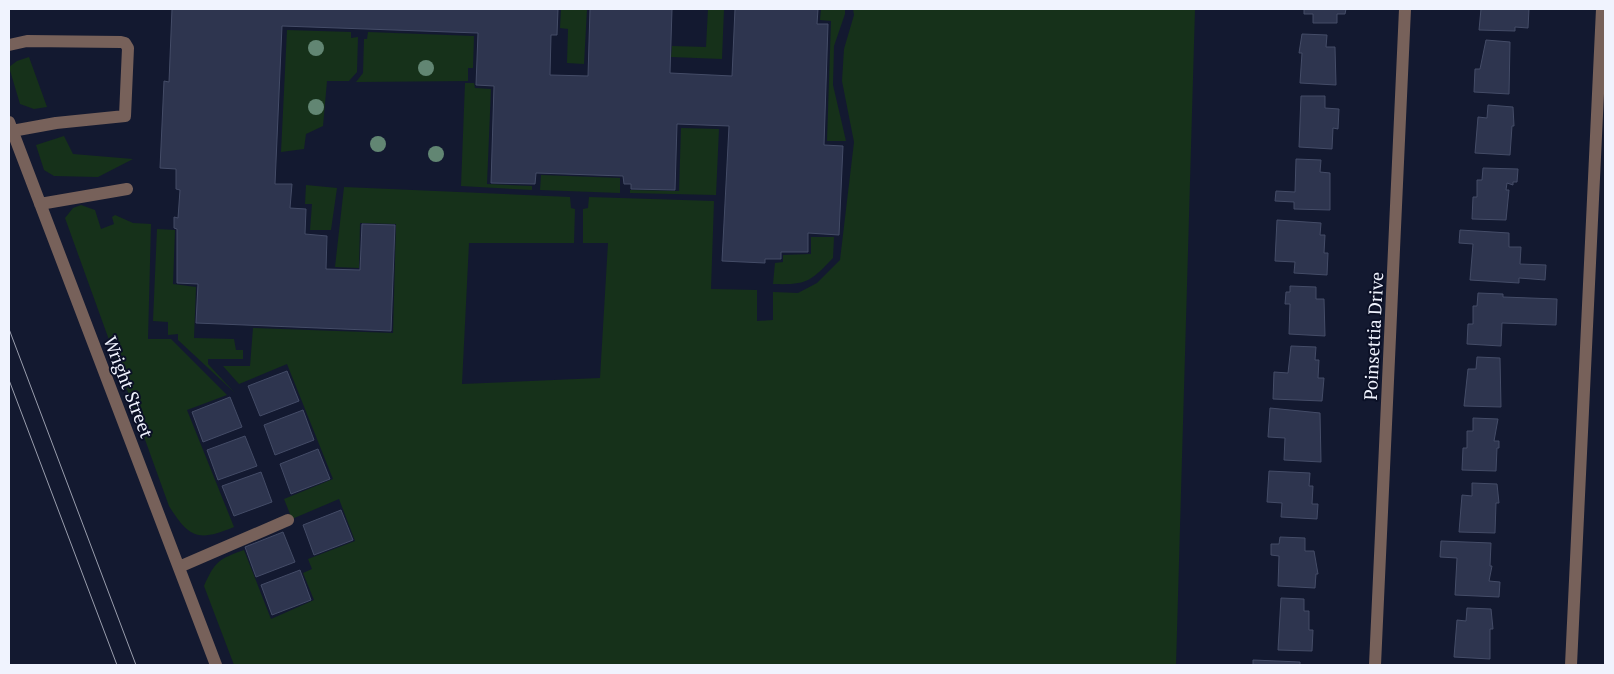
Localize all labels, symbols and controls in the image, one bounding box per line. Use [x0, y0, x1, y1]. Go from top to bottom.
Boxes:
street label: Poinsettia Drive [1358, 271, 1388, 401]
street label: Wright Street [99, 333, 160, 442]

